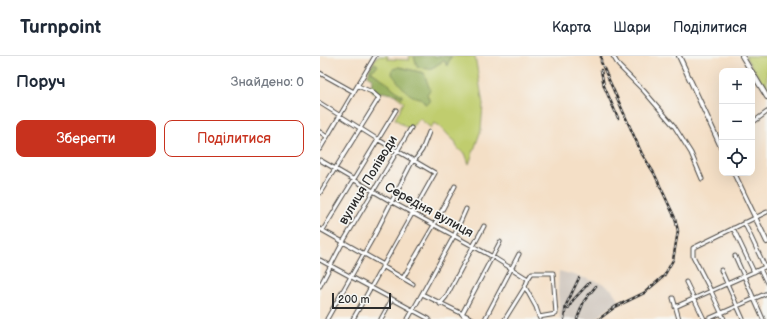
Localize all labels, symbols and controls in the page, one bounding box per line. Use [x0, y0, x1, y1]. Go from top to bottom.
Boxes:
text: Turnpoint [20, 16, 101, 39]
text: Карта [552, 19, 591, 36]
text: Шари [613, 19, 651, 36]
text: Поділитися [673, 19, 747, 36]
map controls [719, 68, 755, 176]
button: + [719, 68, 755, 104]
text: Поруч [16, 72, 66, 92]
text: Знайдено: 0 [231, 74, 304, 90]
button: − [719, 104, 755, 140]
button: Зберегти [16, 120, 156, 157]
button: Поділитися [164, 120, 304, 157]
street label: вулиця Поліводи [335, 133, 401, 227]
button: locate [719, 140, 755, 176]
street label: Середня вулиця [382, 179, 476, 241]
scale bar [332, 291, 391, 310]
text: 200 m [338, 293, 370, 306]

